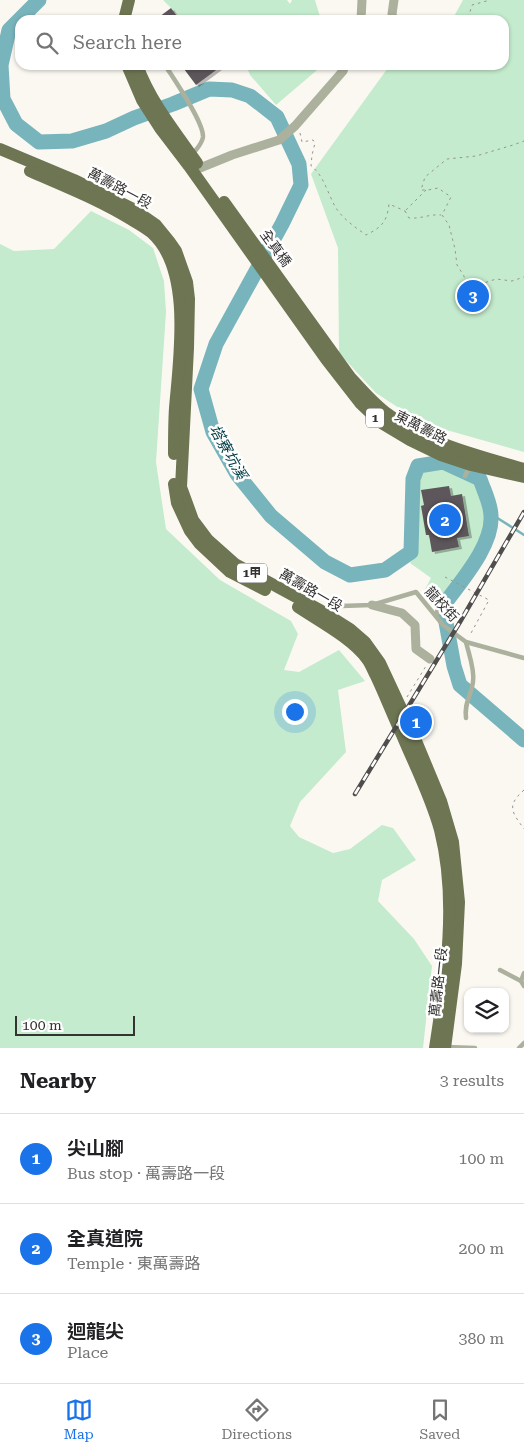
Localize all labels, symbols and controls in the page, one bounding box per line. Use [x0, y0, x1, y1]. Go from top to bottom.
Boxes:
search box [15, 15, 509, 70]
icon: search [33, 29, 61, 57]
text: Search here [73, 31, 182, 54]
street label: 萬壽路一段 [85, 165, 155, 211]
street label: 全真橋 [257, 226, 295, 270]
pin: 3 [457, 277, 489, 315]
street label: 東萬壽路 [392, 407, 450, 447]
road number: 1 [366, 408, 384, 428]
water label: 塔寮坑溪 [206, 421, 251, 484]
pin: 2 [429, 501, 461, 539]
road number: 1甲 [237, 564, 267, 582]
street label: 萬壽路一段 [277, 566, 345, 614]
street label: 龍校街 [422, 583, 462, 625]
your location [282, 699, 308, 725]
pin: 1 [400, 703, 432, 741]
street label: 萬壽路一段 [426, 946, 450, 1018]
map controls [464, 988, 509, 1033]
button: layers [464, 988, 509, 1033]
scale bar [15, 1013, 135, 1036]
text: 100 m [22, 1017, 62, 1033]
text: Nearby [20, 1069, 96, 1093]
text: 3 results [440, 1071, 504, 1090]
text: 尖山腳 [67, 1137, 124, 1160]
text: 1 [32, 1149, 40, 1168]
text: 100 m [458, 1149, 504, 1168]
text: Bus stop · 萬壽路一段 [67, 1164, 225, 1183]
text: 全真道院 [67, 1227, 143, 1250]
text: 2 [32, 1239, 40, 1258]
text: 200 m [458, 1239, 504, 1258]
text: Temple · 東萬壽路 [67, 1254, 200, 1273]
text: 迴龍尖 [67, 1320, 124, 1343]
text: 3 [32, 1329, 40, 1348]
text: 380 m [458, 1329, 504, 1348]
text: Place [67, 1343, 108, 1362]
tab: Map [64, 1396, 94, 1442]
tab: Directions [221, 1396, 292, 1442]
tab: Saved [420, 1396, 460, 1442]

